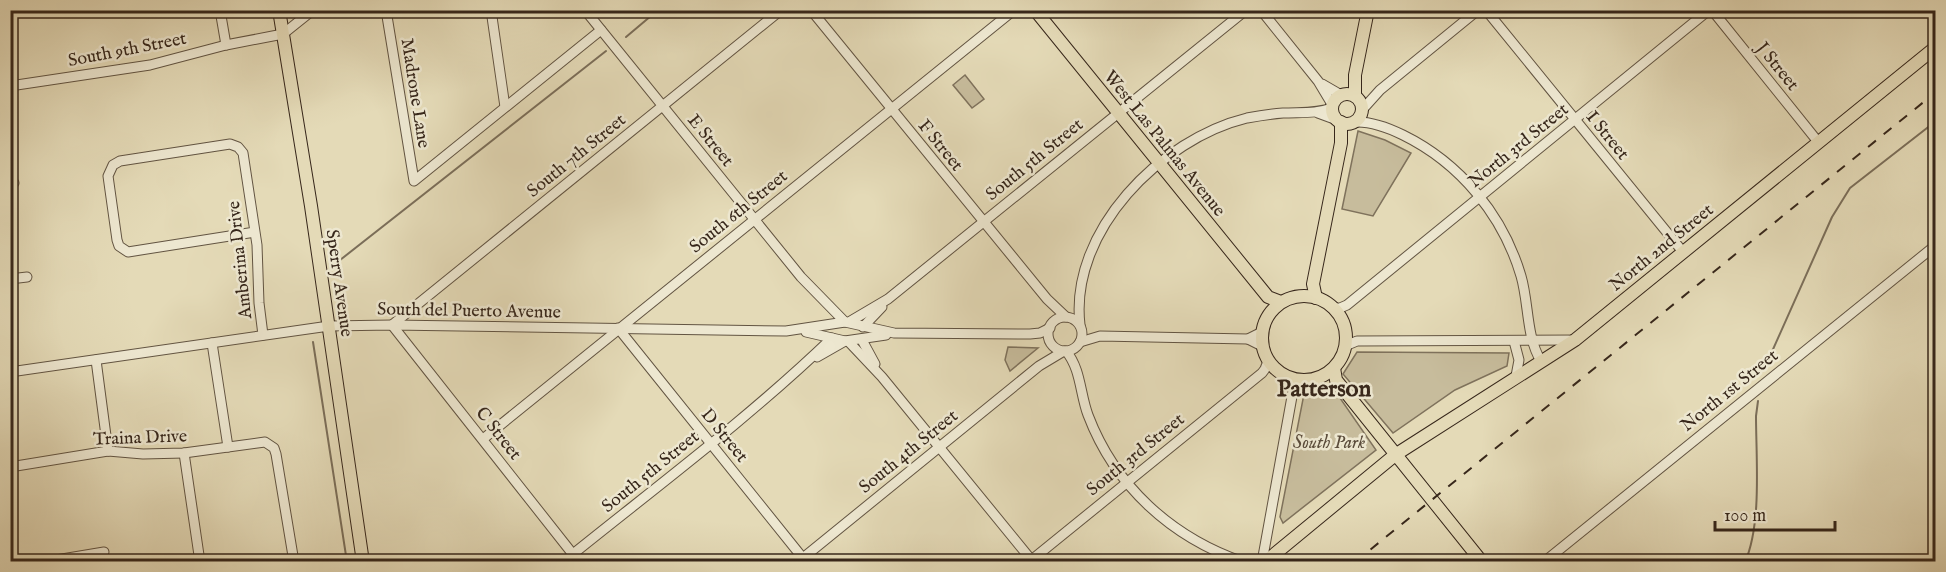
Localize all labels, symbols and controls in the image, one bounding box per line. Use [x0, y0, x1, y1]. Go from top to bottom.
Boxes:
street label: South 9th Street [66, 28, 188, 73]
street label: J Street [1749, 36, 1803, 96]
street label: Madrone Lane [394, 37, 435, 150]
street label: West Las Palmas Avenue [1098, 66, 1230, 222]
street label: North 3rd Street [1464, 99, 1574, 194]
street label: I Street [1580, 107, 1634, 165]
street label: South 7th Street [523, 109, 631, 203]
street label: E Street [682, 110, 738, 172]
street label: South 5th Street [982, 114, 1088, 206]
street label: F Street [912, 115, 968, 177]
street label: South 6th Street [685, 166, 793, 259]
street label: North 2nd Street [1605, 199, 1719, 297]
street label: Amberina Drive [223, 200, 258, 321]
street label: Sperry Avenue [320, 228, 357, 338]
street label: South del Puerto Avenue [377, 298, 561, 325]
street label: North 1st Street [1677, 345, 1783, 438]
district label: Patterson [1277, 374, 1371, 405]
street label: C Street [470, 403, 526, 465]
street label: D Street [695, 404, 753, 468]
street label: South 4th Street [855, 405, 963, 499]
street label: South 3rd Street [1082, 409, 1190, 502]
street label: Traina Drive [93, 425, 188, 452]
street label: South 5th Street [598, 426, 704, 518]
park label: South Park [1293, 432, 1365, 455]
scale bar [1715, 494, 1835, 532]
text: 100 m [1724, 505, 1766, 528]

